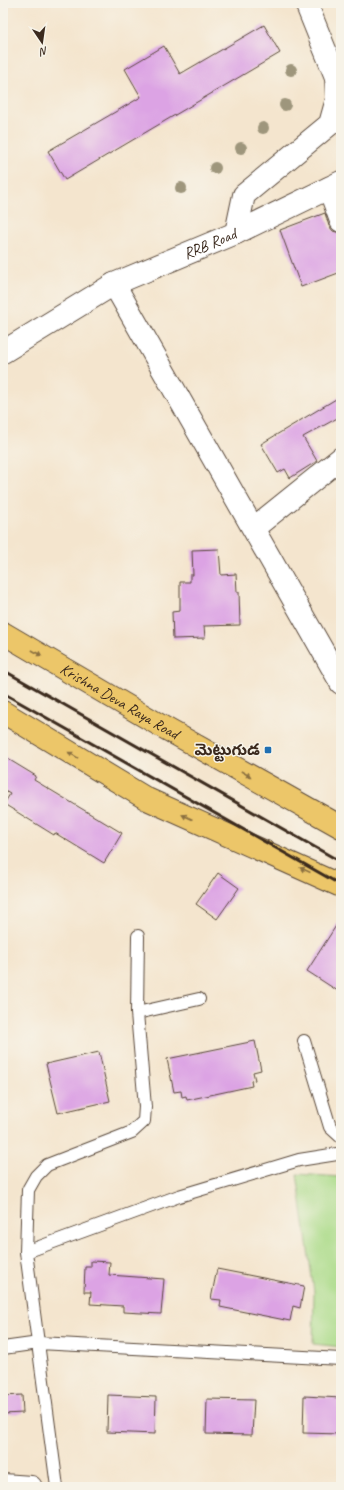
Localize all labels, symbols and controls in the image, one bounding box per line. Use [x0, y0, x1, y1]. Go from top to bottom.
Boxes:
north arrow [22, 22, 62, 62]
text: N [37, 44, 49, 60]
street label: RRB Road [180, 223, 242, 264]
one-way arrow [31, 649, 43, 656]
street label: Krishna Deva Raya Road [56, 659, 185, 745]
place label: మెట్టుగుడ [195, 740, 260, 762]
marker: మెట్టుగుడ [263, 745, 273, 755]
one-way arrow [67, 751, 79, 758]
one-way arrow [240, 770, 252, 777]
one-way arrow [181, 814, 192, 820]
one-way arrow [300, 867, 311, 873]

